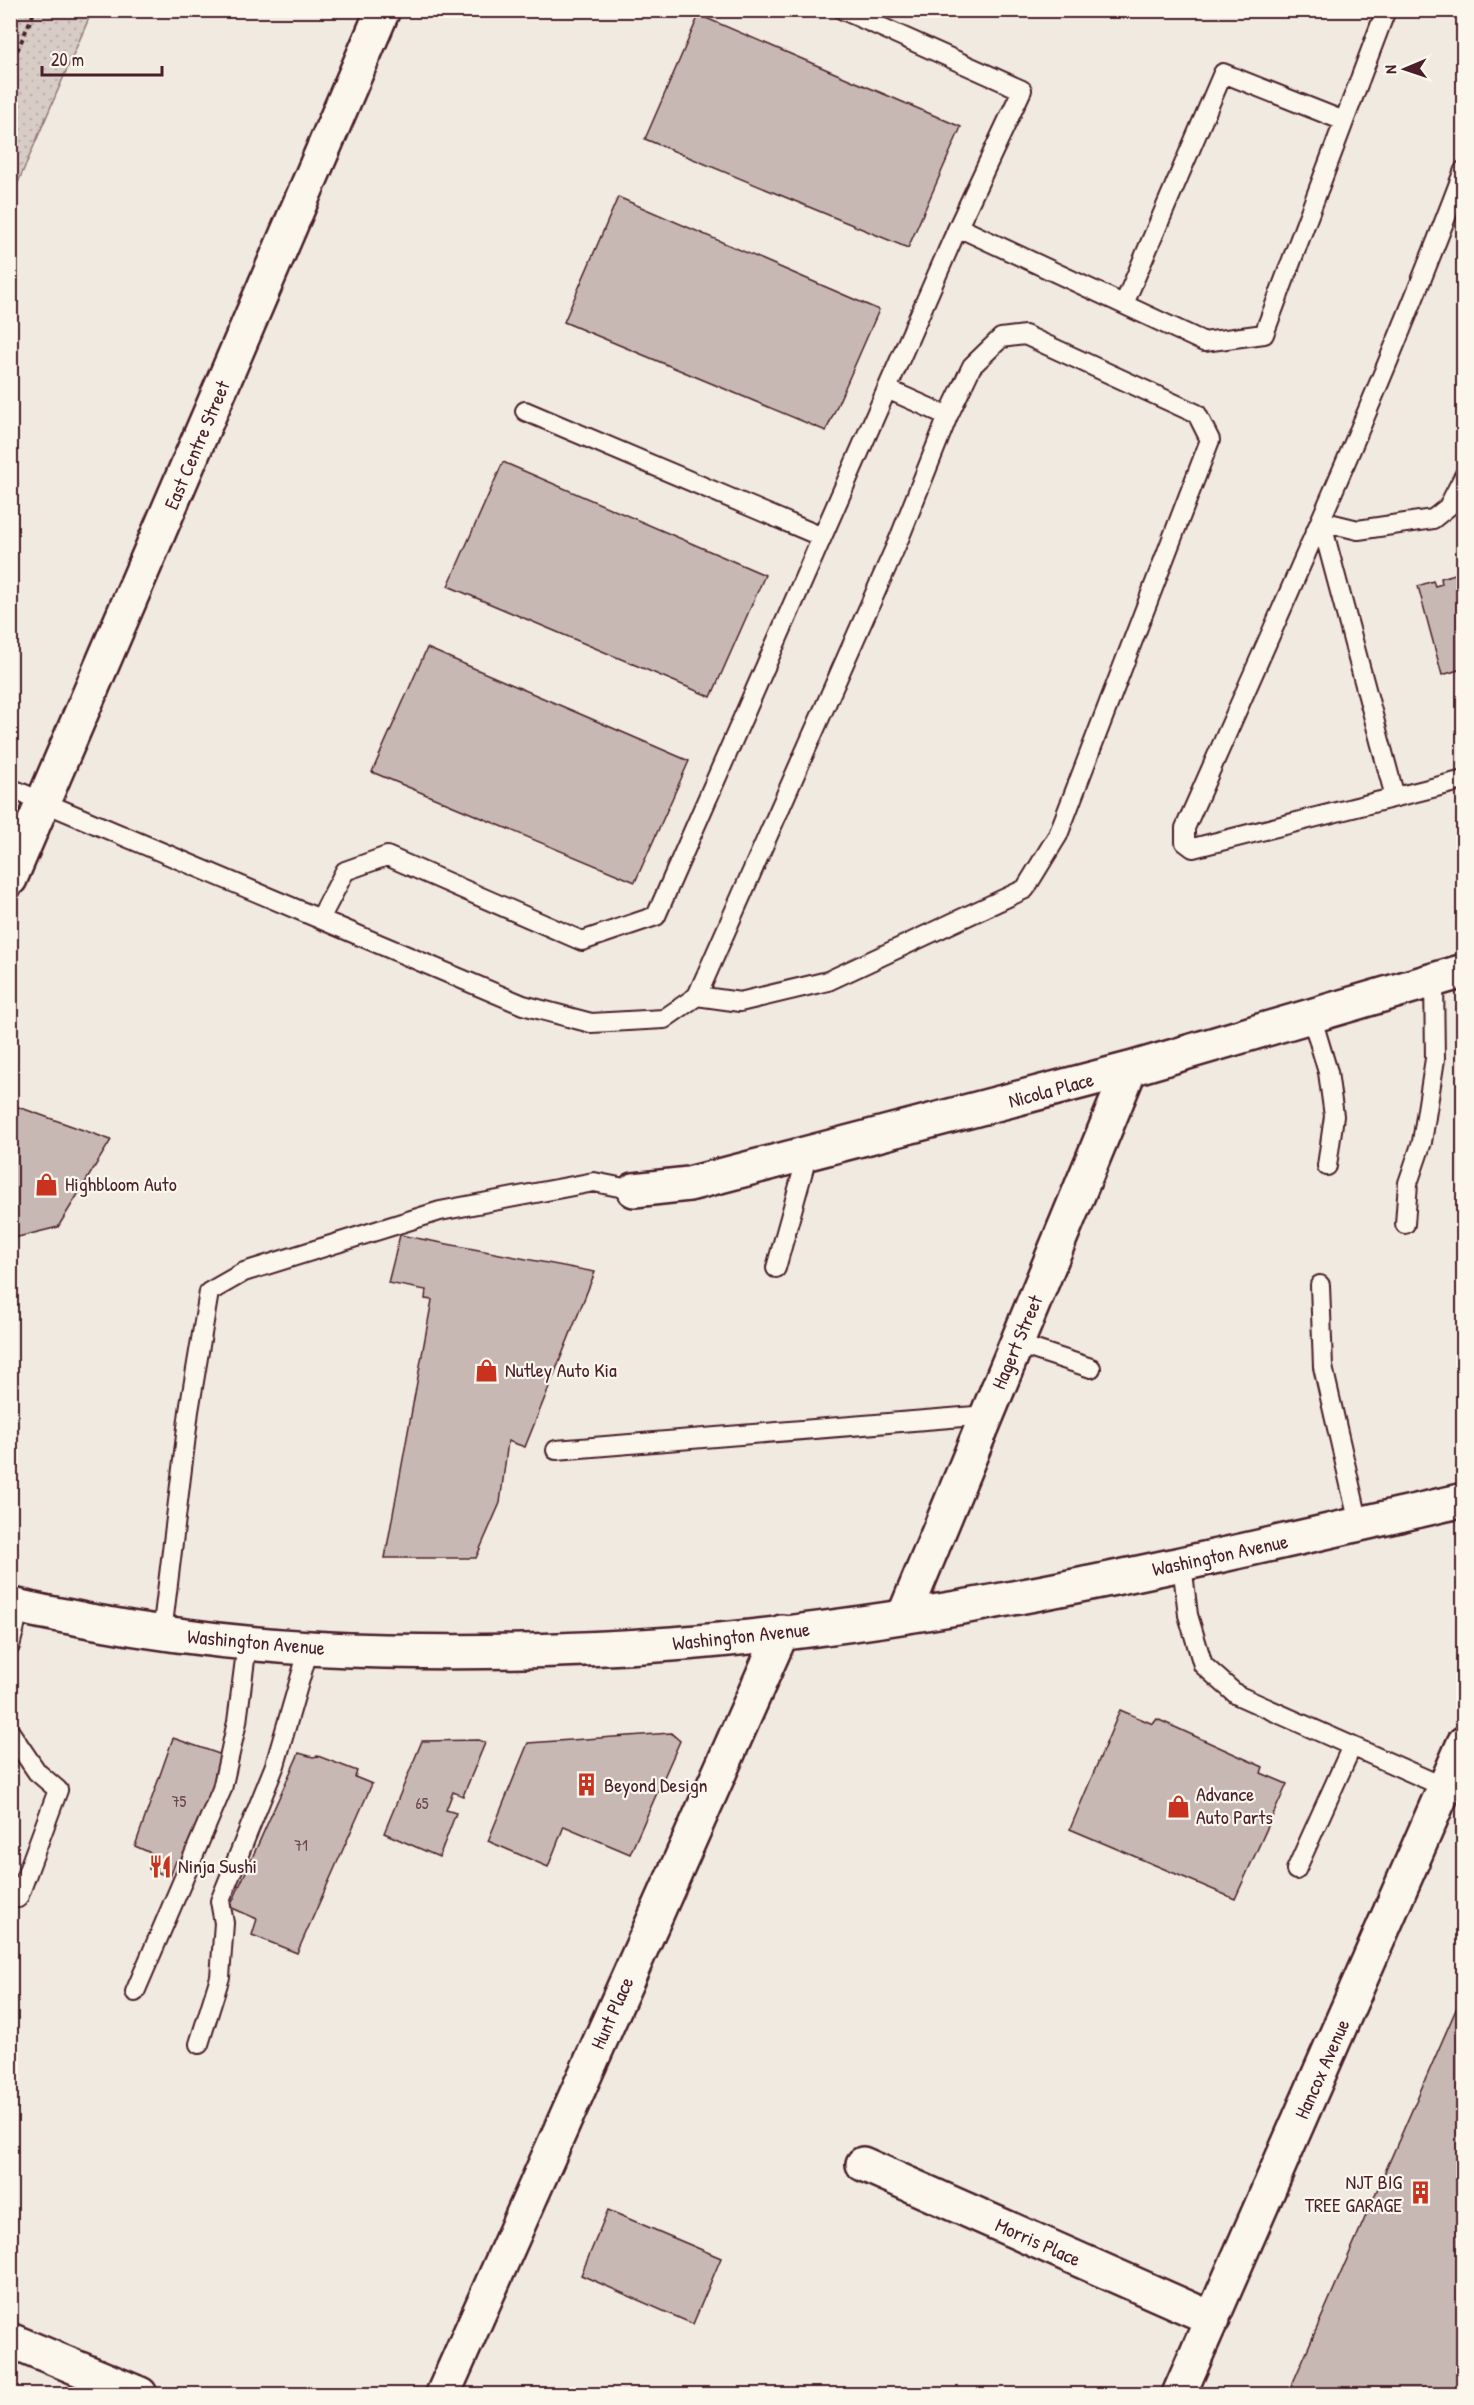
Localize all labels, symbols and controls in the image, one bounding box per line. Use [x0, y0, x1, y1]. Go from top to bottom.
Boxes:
scale bar [42, 39, 162, 77]
north arrow [1375, 39, 1435, 99]
text: 20 m [51, 47, 84, 72]
text: N [1379, 64, 1401, 74]
street label: East Centre Street [157, 375, 236, 513]
street label: Nicola Place [1005, 1065, 1097, 1114]
place label: Highbloom Auto [65, 1170, 177, 1197]
shop icon: Highbloom Auto [34, 1171, 60, 1197]
street label: Hagert Street [985, 1290, 1049, 1393]
place label: Nutley Auto Kia [505, 1356, 617, 1383]
shop icon: Nutley Auto Kia [474, 1357, 500, 1383]
street label: Washington Avenue [1150, 1527, 1290, 1582]
street label: Washington Avenue [671, 1615, 811, 1656]
street label: Washington Avenue [186, 1622, 326, 1661]
place label: Beyond Design [604, 1771, 708, 1798]
building icon: Beyond Design [573, 1772, 599, 1798]
place label: Advance Auto Parts [1196, 1780, 1273, 1830]
house number: 75 [172, 1790, 187, 1812]
house number: 65 [415, 1792, 429, 1814]
shop icon: Advance Auto Parts [1165, 1793, 1191, 1819]
house number: 71 [294, 1834, 308, 1856]
place label: Ninja Sushi [178, 1852, 257, 1879]
restaurant icon: Ninja Sushi [147, 1853, 173, 1879]
street label: Hunt Place [584, 1972, 639, 2053]
street label: Hancox Avenue [1288, 2015, 1356, 2123]
place label: NJT BIG TREE GARAGE [1305, 2168, 1402, 2218]
building icon: NJT BIG TREE GARAGE [1407, 2180, 1433, 2206]
street label: Morris Place [991, 2211, 1085, 2272]

